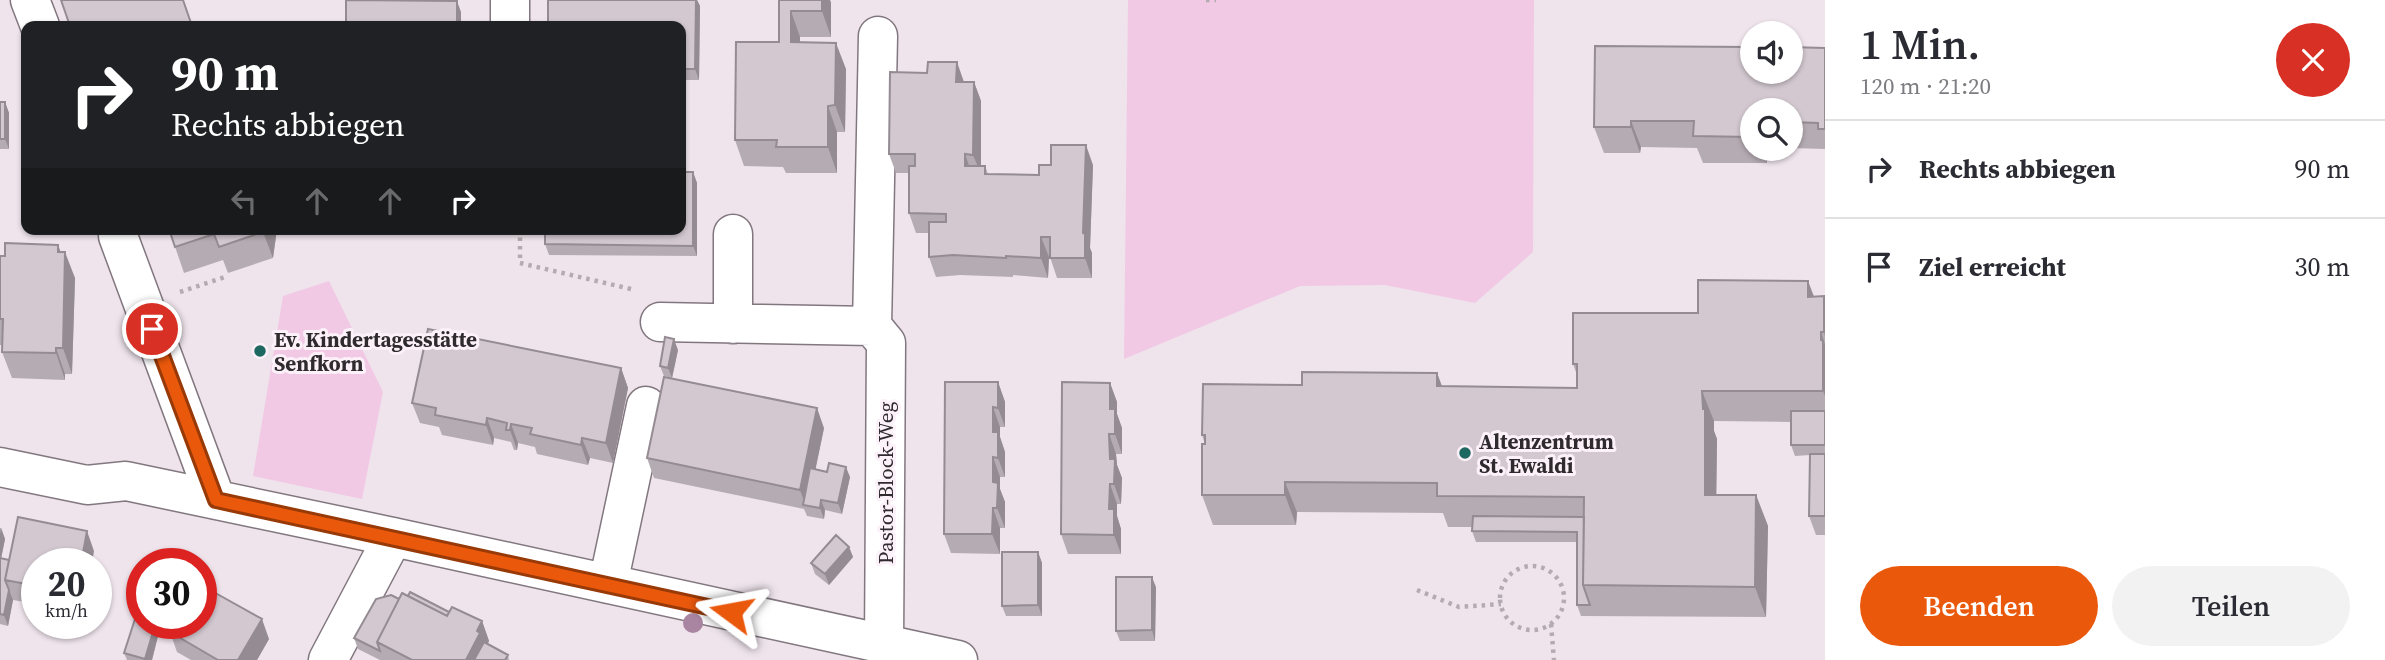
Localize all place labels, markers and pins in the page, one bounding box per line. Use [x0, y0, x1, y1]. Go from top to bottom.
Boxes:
pin [122, 299, 182, 359]
place label: Ev. Kindertagesstätte Senfkorn [274, 325, 477, 378]
marker: Ev. Kindertagesstätte Senfkorn [252, 343, 268, 359]
place label: Altenzentrum St. Ewaldi [1479, 427, 1614, 480]
marker: Altenzentrum St. Ewaldi [1457, 445, 1473, 461]

